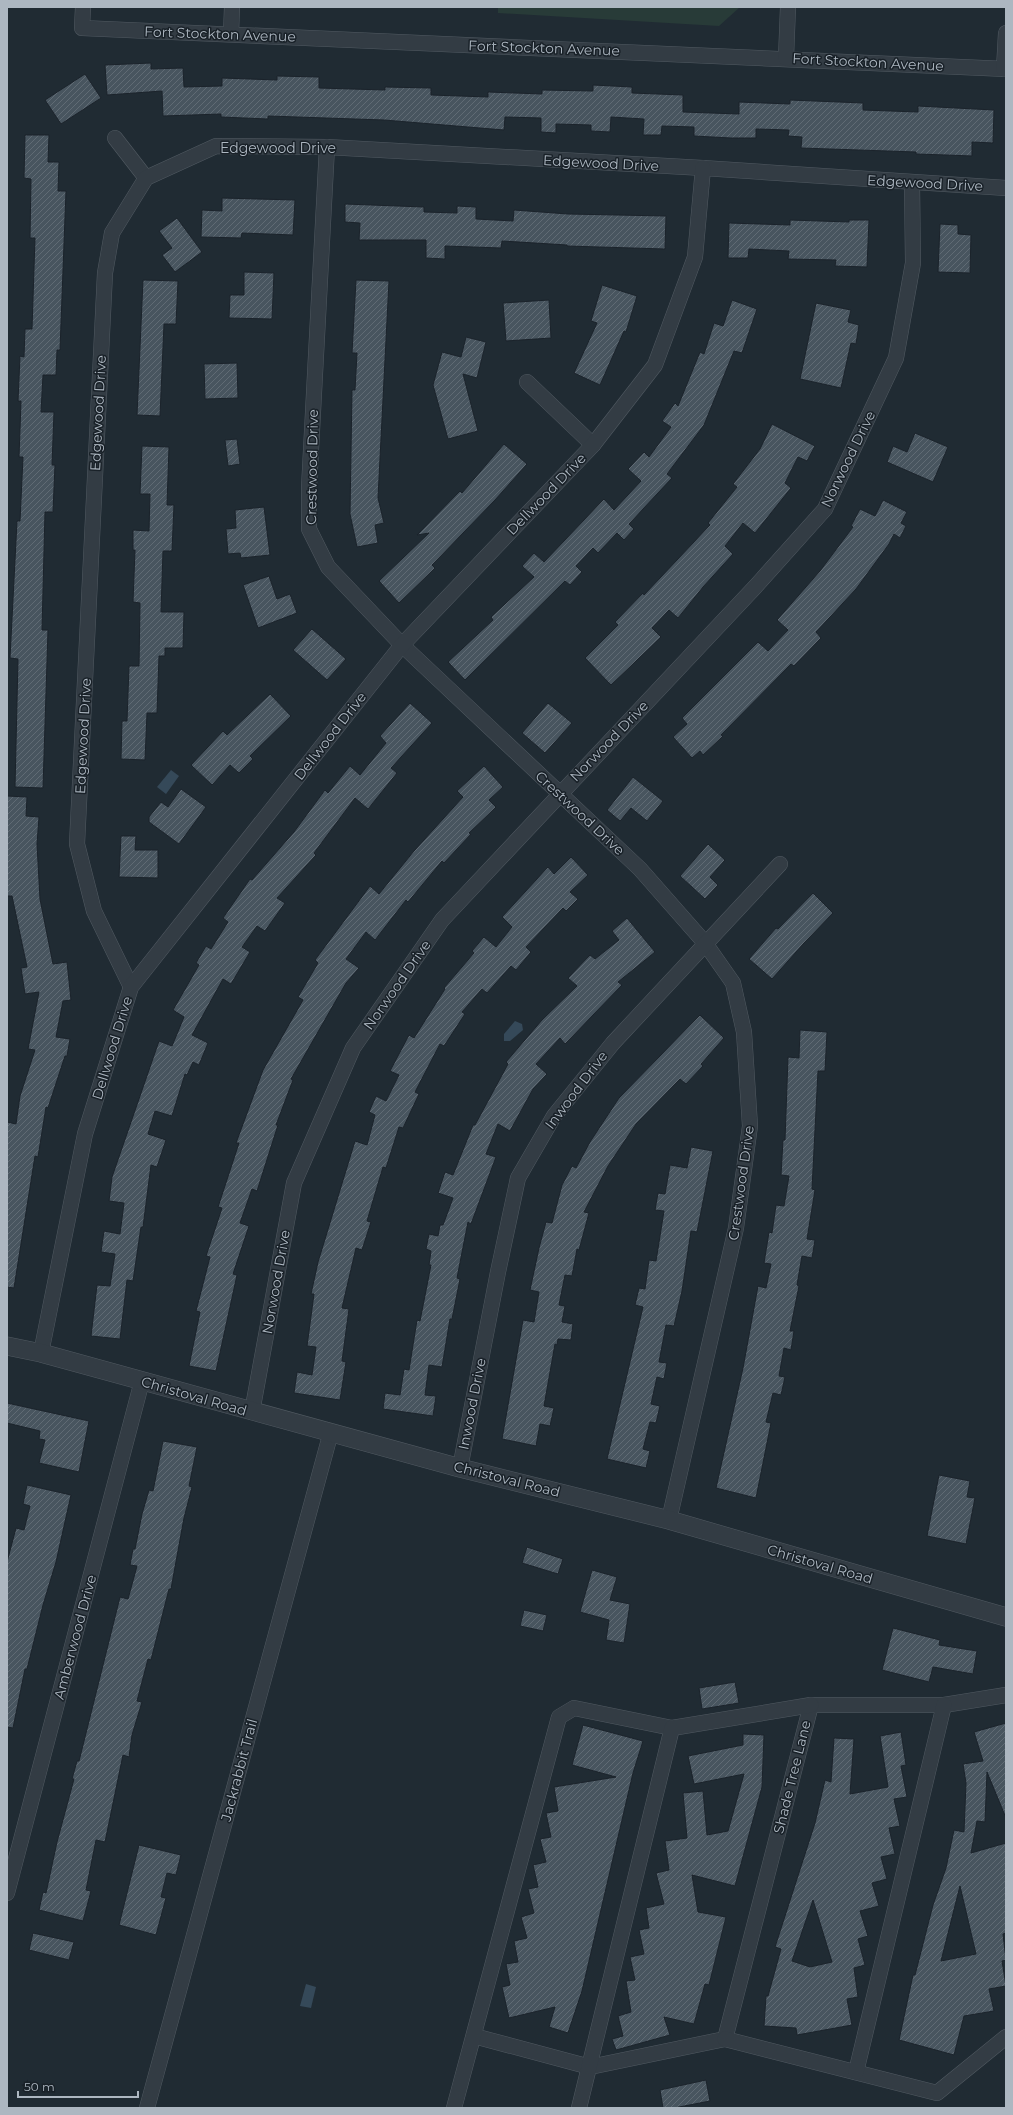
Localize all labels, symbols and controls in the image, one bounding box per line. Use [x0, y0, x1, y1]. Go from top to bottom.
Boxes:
street label: Fort Stockton Avenue [144, 22, 296, 46]
street label: Fort Stockton Avenue [468, 36, 620, 60]
street label: Fort Stockton Avenue [792, 49, 944, 75]
street label: Edgewood Drive [220, 139, 336, 157]
street label: Edgewood Drive [543, 151, 659, 175]
street label: Edgewood Drive [867, 171, 983, 195]
street label: Edgewood Drive [86, 355, 110, 471]
street label: Norwood Drive [817, 408, 879, 510]
street label: Crestwood Drive [302, 409, 322, 525]
street label: Dellwood Drive [502, 449, 590, 539]
street label: Edgewood Drive [71, 678, 95, 794]
street label: Dellwood Drive [290, 688, 370, 784]
street label: Norwood Drive [566, 697, 652, 785]
street label: Crestwood Drive [532, 767, 628, 859]
street label: Norwood Drive [359, 937, 435, 1033]
street label: Dellwood Drive [88, 994, 136, 1102]
street label: Inwood Drive [541, 1047, 611, 1133]
street label: Crestwood Drive [724, 1124, 758, 1242]
street label: Norwood Drive [258, 1229, 294, 1335]
street label: Inwood Drive [454, 1357, 490, 1451]
street label: Christoval Road [139, 1372, 249, 1420]
street label: Christoval Road [452, 1457, 562, 1501]
street label: Christoval Road [765, 1540, 875, 1588]
street label: Amberwood Drive [50, 1573, 100, 1701]
street label: Jackrabbit Trail [216, 1717, 261, 1824]
street label: Shade Tree Lane [769, 1718, 815, 1836]
scale bar [18, 2073, 138, 2099]
text: 50 m [24, 2079, 55, 2094]

